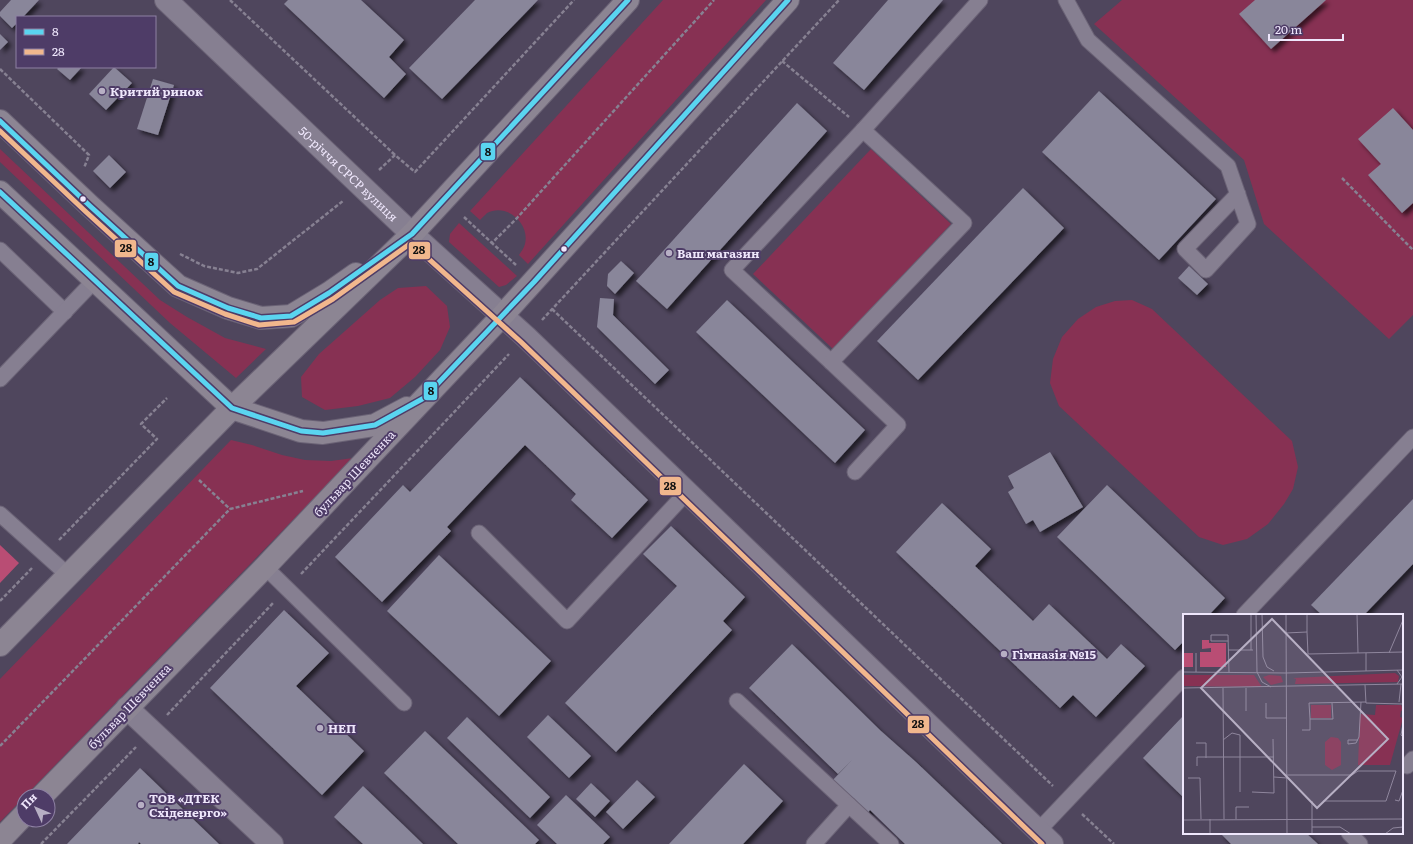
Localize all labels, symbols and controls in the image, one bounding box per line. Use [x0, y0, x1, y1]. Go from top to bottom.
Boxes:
legend [16, 16, 156, 68]
scale bar [1269, 16, 1343, 42]
text: 20 m [1275, 20, 1302, 38]
text: 8 [52, 22, 59, 40]
text: 28 [52, 42, 65, 60]
place label: Критий ринок [110, 82, 203, 100]
marker: Критий ринок [97, 86, 107, 96]
street label: 50-річчя СРСР вулиця [295, 122, 402, 225]
line badge: 8 [480, 142, 496, 161]
text: 8 [485, 143, 492, 159]
unlabelled marker [78, 194, 88, 204]
line badge: 28 [114, 239, 137, 258]
text: 28 [120, 239, 133, 255]
line badge: 28 [408, 241, 431, 260]
text: 28 [413, 241, 426, 257]
unlabelled marker [559, 244, 569, 254]
place label: Ваш магазин [677, 244, 760, 262]
marker: Ваш магазин [664, 248, 674, 258]
line badge: 8 [144, 252, 159, 271]
text: 8 [148, 253, 155, 269]
line badge: 8 [423, 381, 438, 401]
text: 8 [428, 382, 435, 398]
street label: бульвар Шевченка [309, 425, 399, 520]
line badge: 28 [659, 476, 682, 496]
text: 28 [664, 477, 677, 493]
inset map [1183, 614, 1403, 834]
place label: Гімназія №15 [1012, 645, 1096, 663]
marker: Гімназія №15 [999, 649, 1009, 659]
street label: бульвар Шевченка [83, 659, 175, 753]
line badge: 28 [907, 715, 930, 734]
text: 28 [912, 715, 925, 731]
place label: НЕП [328, 719, 356, 737]
marker: НЕП [315, 723, 325, 733]
text: Пн [16, 788, 40, 812]
north arrow [16, 788, 56, 828]
place label: ТОВ «ДТЕК Східенерго» [149, 789, 227, 821]
marker: ТОВ «ДТЕК Східенерго» [136, 800, 146, 810]

